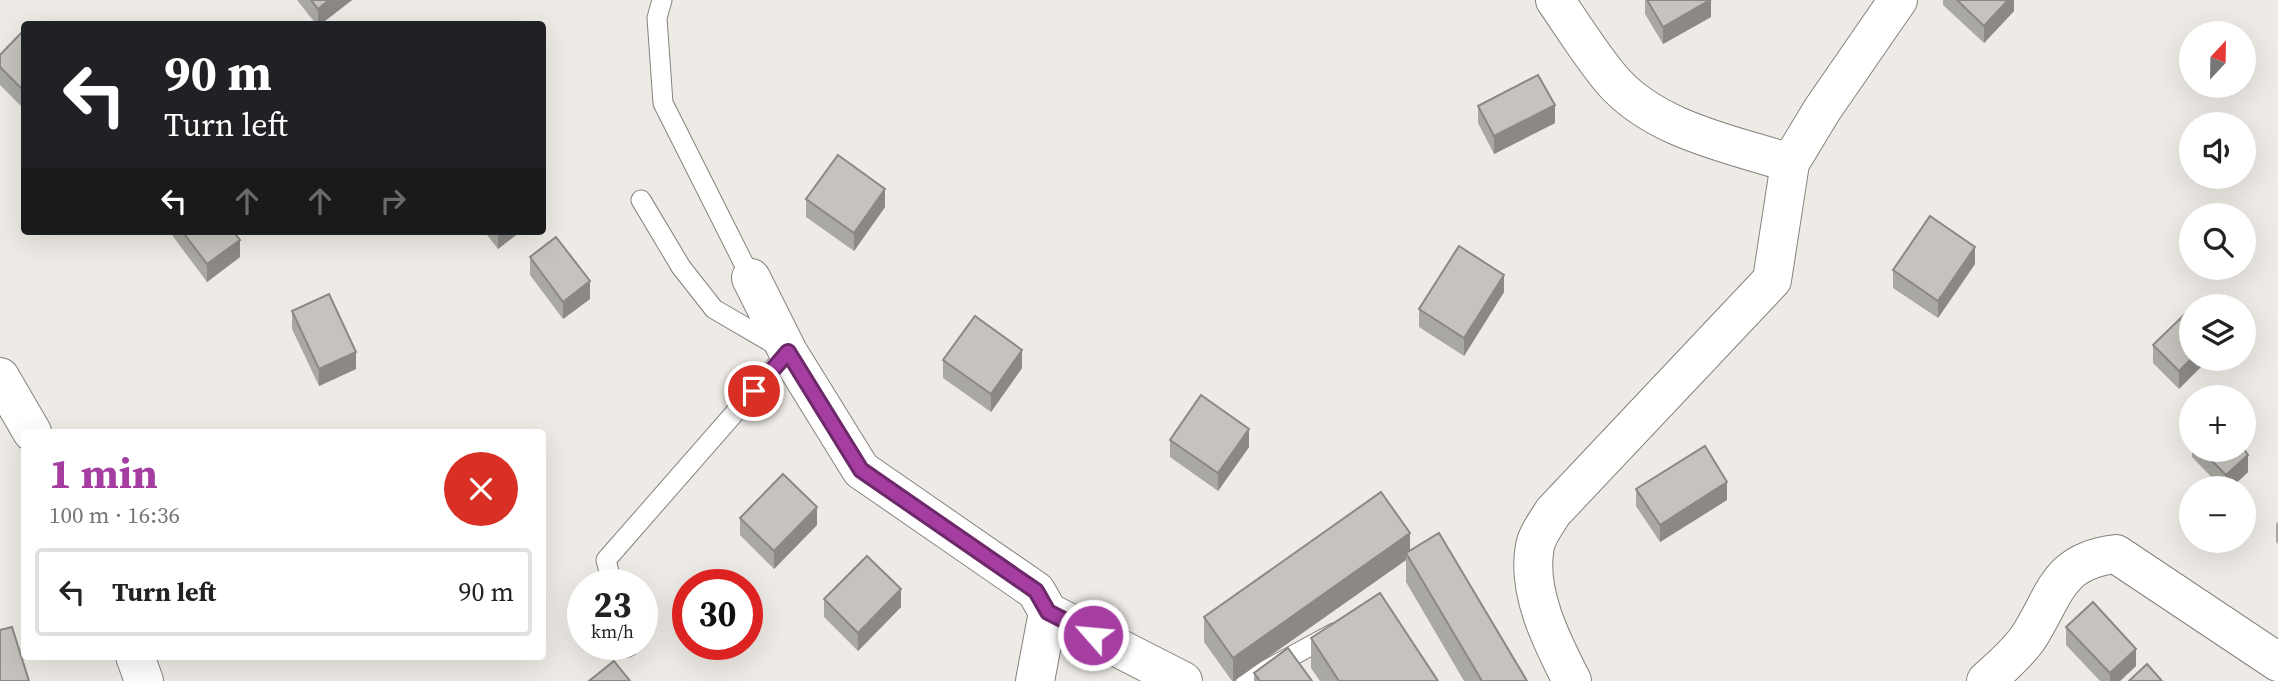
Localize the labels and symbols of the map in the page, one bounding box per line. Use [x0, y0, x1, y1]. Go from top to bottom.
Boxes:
north arrow [2179, 21, 2256, 98]
pin [724, 361, 784, 421]
speed limit sign: 30 [672, 569, 763, 660]
position arrow [1056, 598, 1130, 672]

